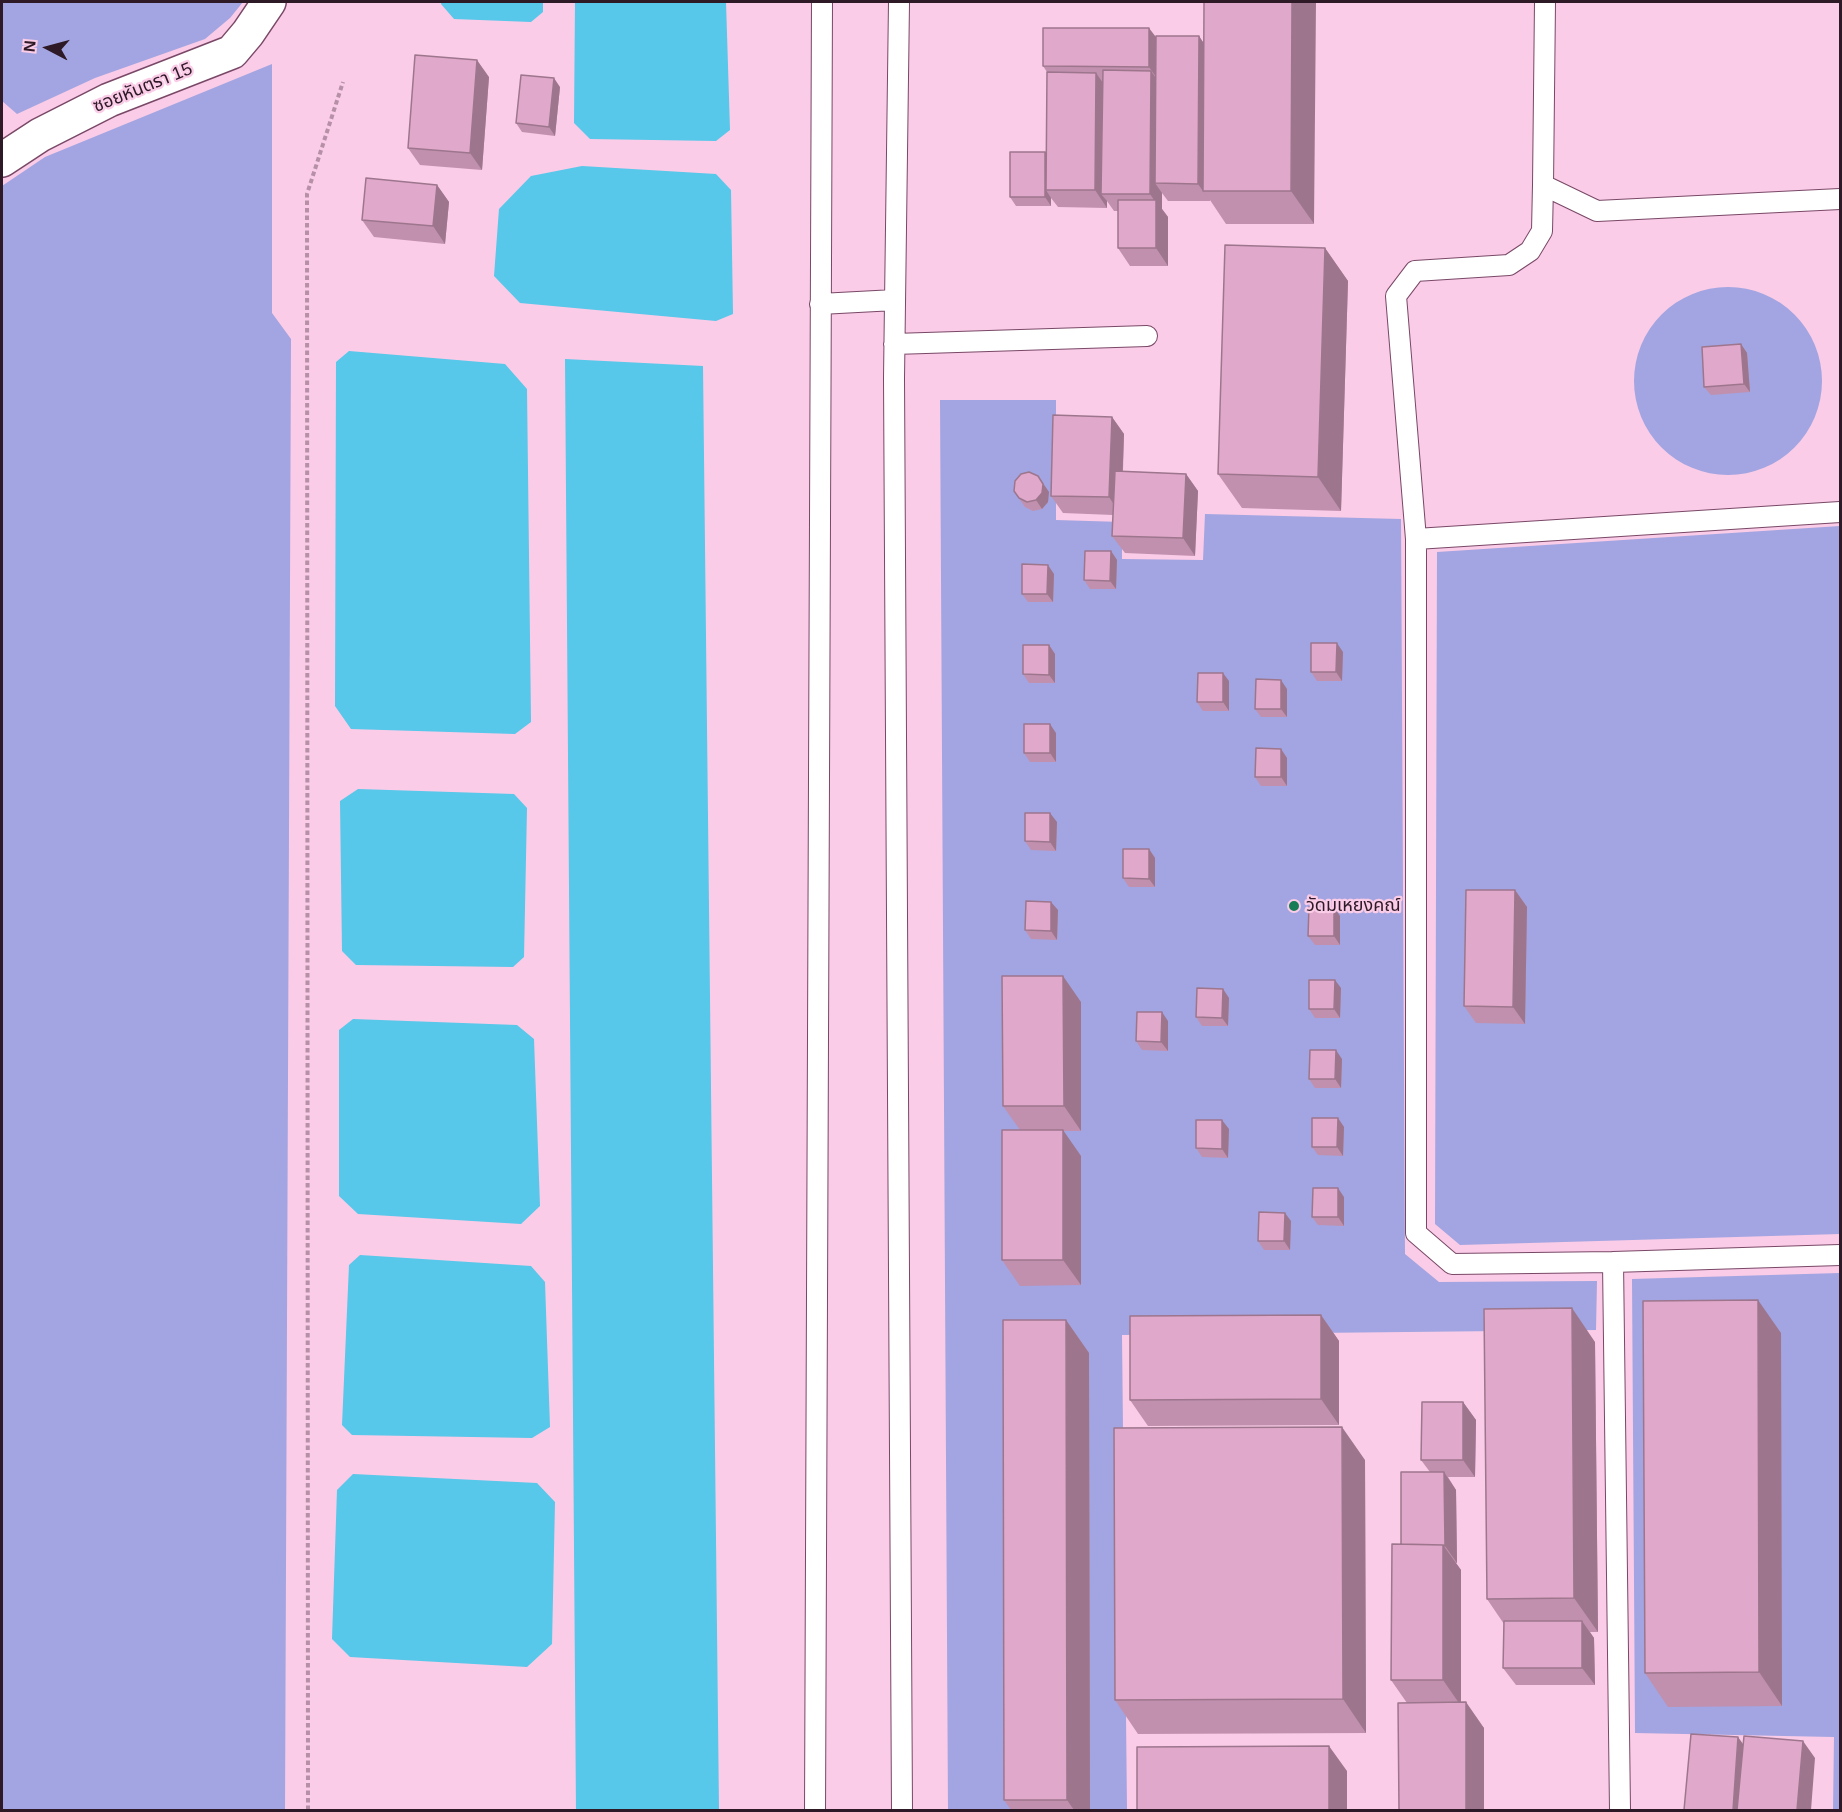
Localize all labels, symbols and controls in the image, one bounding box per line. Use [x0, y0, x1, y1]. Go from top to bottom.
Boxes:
north arrow [18, 18, 78, 78]
text: N [21, 39, 39, 53]
street label: ซอยหันตรา 15 [90, 58, 196, 118]
place label: วัดมเหยงคณ์ [1306, 895, 1401, 917]
marker: วัดมเหยงคณ์ [1287, 899, 1301, 913]

